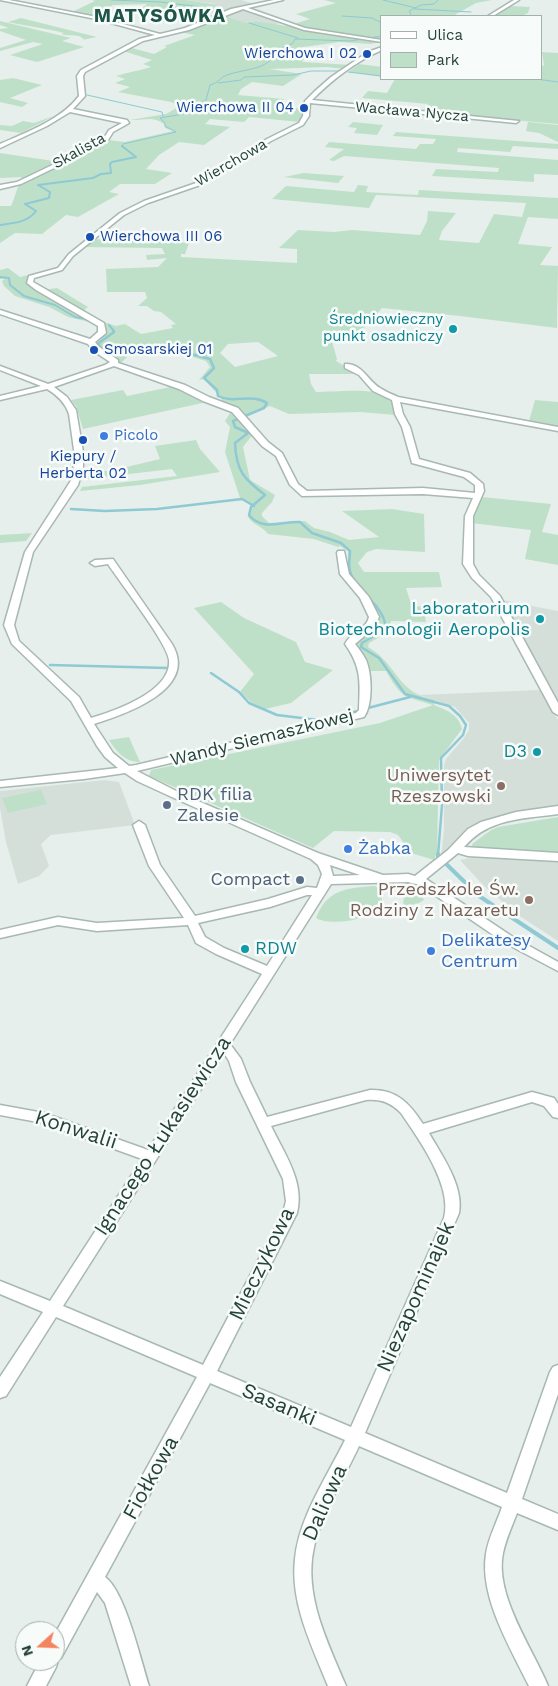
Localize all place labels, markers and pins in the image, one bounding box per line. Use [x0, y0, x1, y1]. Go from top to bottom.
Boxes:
place label: Wierchowa I 02 [244, 45, 357, 63]
marker: Wierchowa I 02 [361, 48, 373, 60]
place label: Wierchowa II 04 [176, 99, 294, 117]
marker: Wierchowa II 04 [298, 102, 310, 114]
place label: Wierchowa III 06 [100, 228, 222, 246]
marker: Wierchowa III 06 [84, 231, 96, 243]
place label: Średniowieczny punkt osadniczy [323, 311, 443, 346]
marker: Średniowieczny punkt osadniczy [447, 323, 459, 335]
place label: Smosarskiej 01 [104, 341, 212, 359]
marker: Smosarskiej 01 [88, 344, 100, 356]
place label: Picolo [114, 427, 158, 445]
marker: Picolo [98, 430, 110, 442]
marker: Kiepury / Herberta 02 [77, 434, 89, 446]
place label: Kiepury / Herberta 02 [39, 448, 127, 483]
place label: Laboratorium Biotechnologii Aeropolis [318, 598, 530, 640]
marker: Laboratorium Biotechnologii Aeropolis [534, 613, 546, 625]
place label: D3 [504, 741, 527, 763]
marker: D3 [531, 746, 543, 758]
place label: Uniwersytet Rzeszowski [387, 765, 491, 808]
marker: Uniwersytet Rzeszowski [495, 780, 507, 792]
place label: RDK filia Zalesie [177, 784, 252, 826]
marker: RDK filia Zalesie [161, 799, 173, 811]
place label: Żabka [358, 838, 411, 860]
marker: Żabka [342, 843, 354, 855]
place label: Compact [211, 869, 290, 891]
marker: Compact [294, 874, 306, 886]
place label: Przedszkole Św. Rodziny z Nazaretu [350, 879, 519, 922]
marker: Przedszkole Św. Rodziny z Nazaretu [523, 894, 535, 906]
place label: Delikatesy Centrum [441, 930, 531, 972]
place label: RDW [255, 938, 297, 960]
marker: RDW [239, 943, 251, 955]
marker: Delikatesy Centrum [425, 945, 437, 957]

